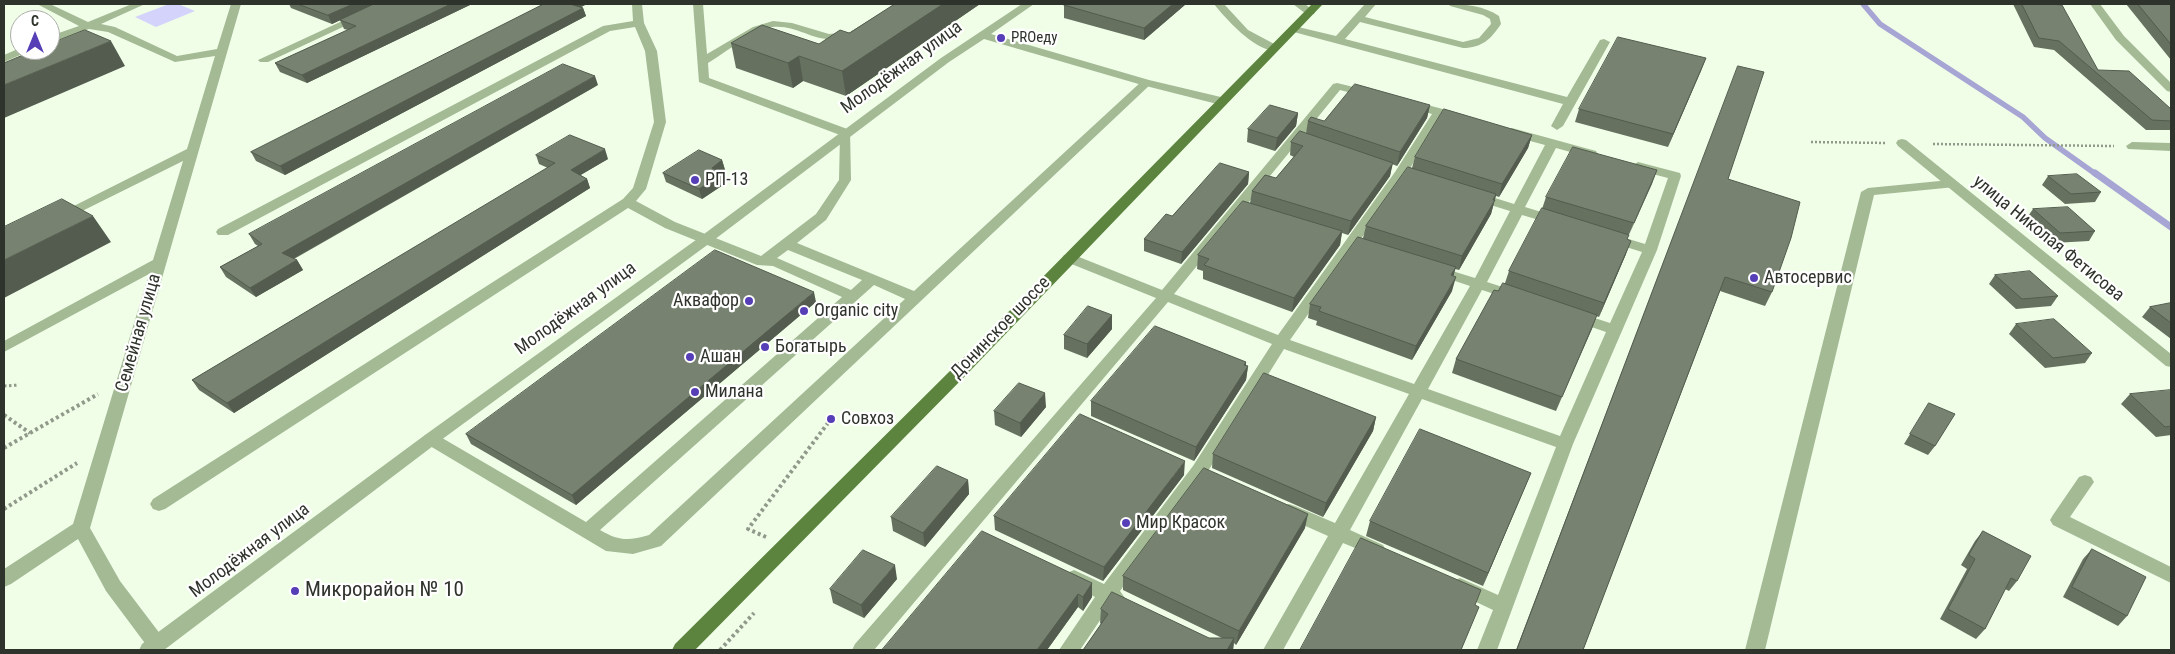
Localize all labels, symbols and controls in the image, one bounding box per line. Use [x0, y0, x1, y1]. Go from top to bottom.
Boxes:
north arrow [10, 10, 60, 60]
text: С [31, 13, 39, 29]
street label: Молодёжная улица [837, 17, 967, 119]
place label: PROеду [1011, 29, 1058, 47]
marker: PROеду [995, 32, 1007, 44]
place label: РП-13 [705, 169, 748, 191]
street label: улица Николая Фетисова [1968, 171, 2128, 307]
marker: РП-13 [689, 174, 701, 186]
street label: Молодёжная улица [511, 258, 641, 360]
place label: Автосервис [1764, 267, 1852, 289]
street label: Семейная улица [112, 271, 166, 395]
street label: Донинское шоссе [947, 272, 1055, 384]
marker: Автосервис [1748, 272, 1760, 284]
place label: Аквафор [673, 290, 739, 312]
marker: Аквафор [743, 295, 755, 307]
place label: Organic city [814, 300, 898, 322]
marker: Organic city [798, 305, 810, 317]
place label: Богатырь [775, 336, 846, 358]
marker: Богатырь [759, 341, 771, 353]
place label: Ашан [700, 346, 741, 368]
marker: Ашан [684, 351, 696, 363]
place label: Милана [705, 381, 763, 403]
marker: Милана [689, 386, 701, 398]
place label: Совхоз [841, 408, 894, 430]
marker: Совхоз [825, 413, 837, 425]
street label: Молодёжная улица [186, 499, 314, 603]
place label: Мир Красок [1136, 512, 1225, 534]
marker: Мир Красок [1120, 517, 1132, 529]
place label: Микрорайон № 10 [305, 578, 464, 604]
marker: Микрорайон № 10 [289, 585, 301, 597]

